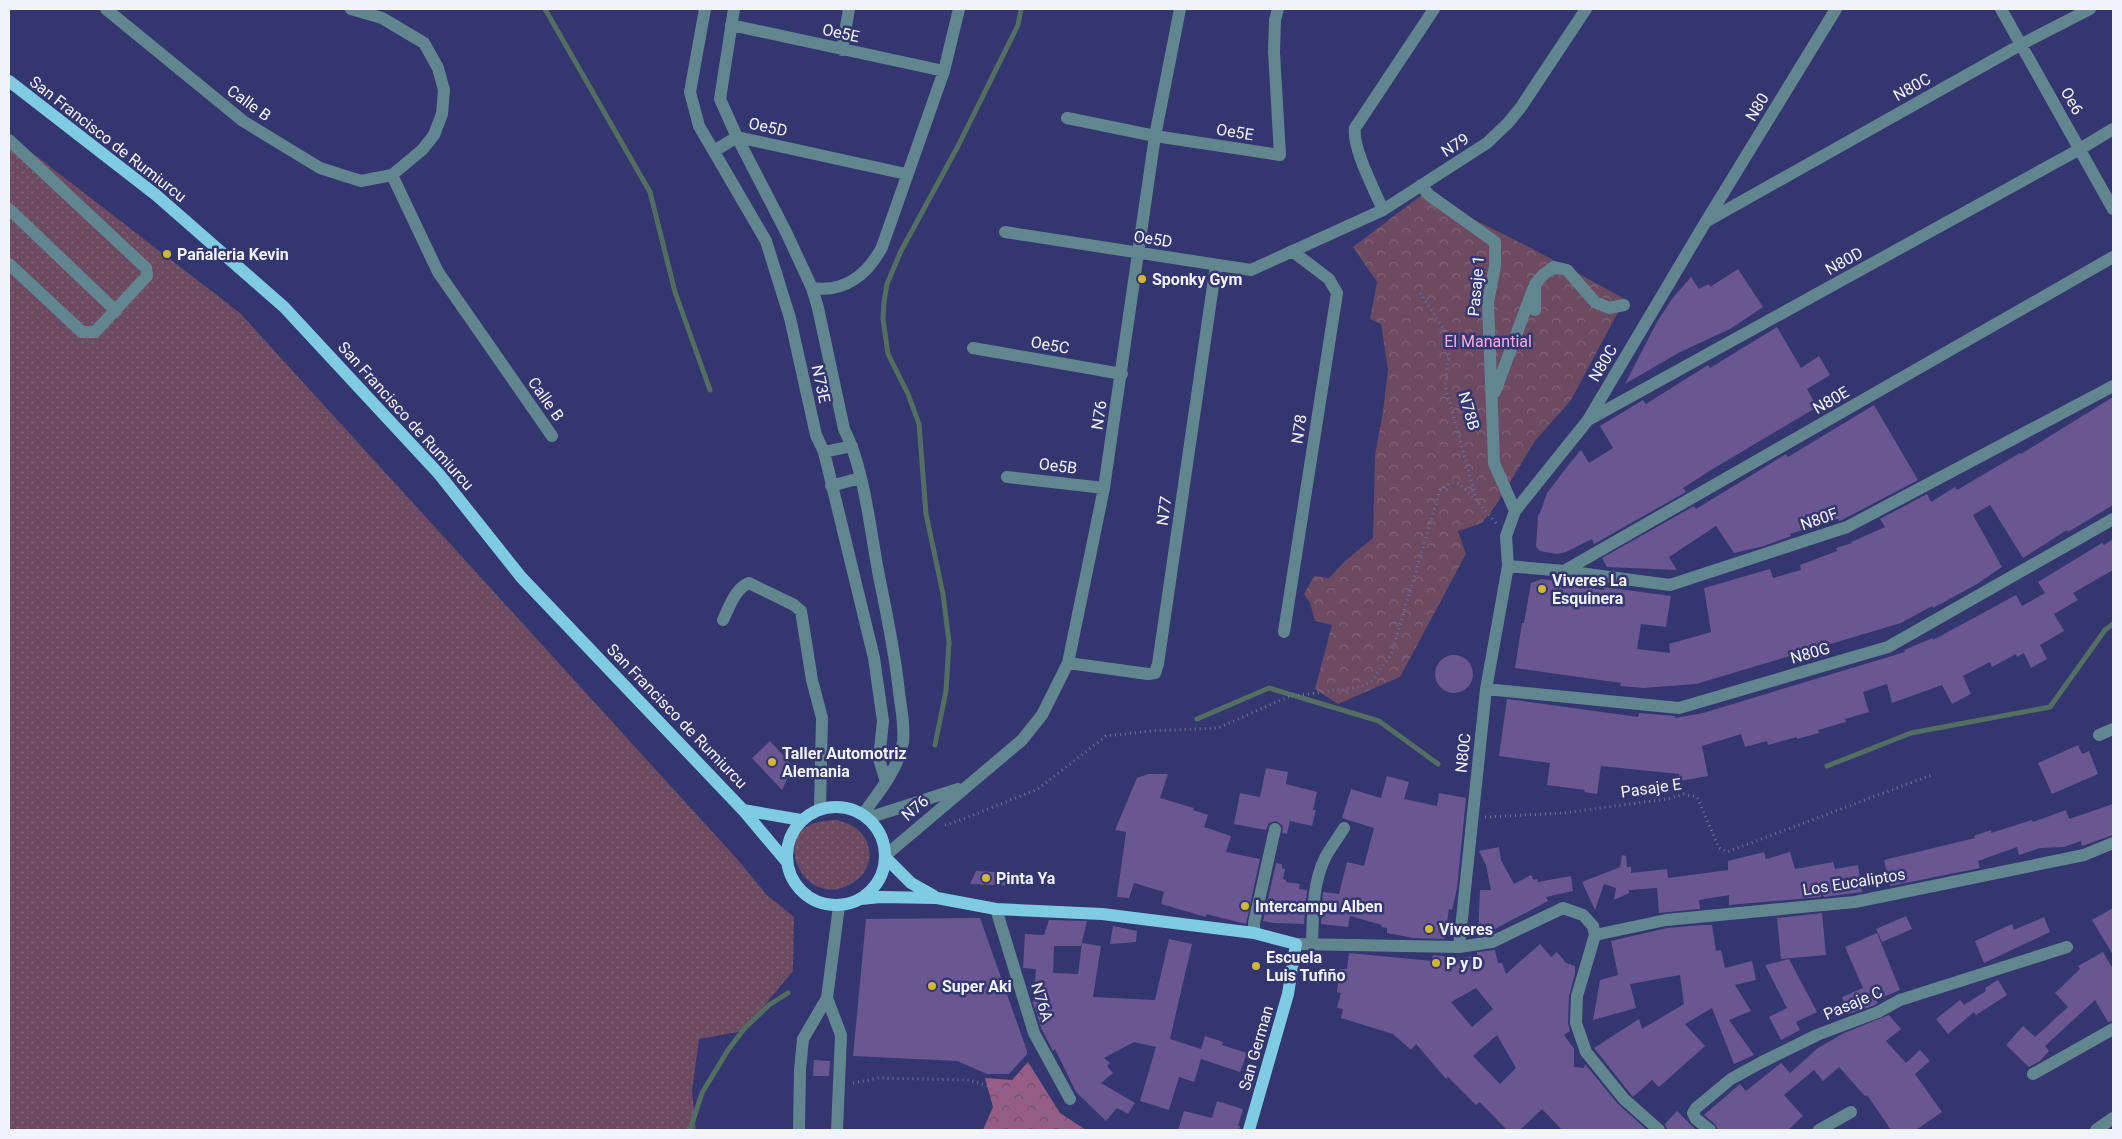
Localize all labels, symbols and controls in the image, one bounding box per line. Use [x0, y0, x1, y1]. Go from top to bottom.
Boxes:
street label: Oe5E [821, 20, 861, 46]
street label: N80C [1890, 69, 1934, 105]
street label: San Francisco de Rumiurcu [26, 72, 190, 206]
street label: Calle B [223, 81, 275, 125]
street label: Oe6 [2057, 84, 2087, 118]
street label: N80 [1741, 90, 1773, 124]
street label: Oe5D [747, 114, 789, 140]
street label: Oe5E [1215, 120, 1255, 144]
street label: N79 [1437, 129, 1473, 161]
street label: Oe5D [1132, 227, 1174, 251]
street label: N80D [1822, 243, 1866, 279]
place label: Pañaleria Kevin [177, 245, 289, 264]
marker: Pañaleria Kevin [161, 248, 173, 260]
street label: Pasaje 1 [1464, 255, 1488, 317]
place label: Sponky Gym [1152, 270, 1242, 289]
marker: Sponky Gym [1136, 273, 1148, 285]
street label: Oe5C [1029, 332, 1071, 358]
park label: El Manantial [1444, 332, 1532, 351]
street label: San Francisco de Rumiurcu [334, 338, 478, 494]
street label: N80C [1585, 341, 1621, 385]
street label: N73E [808, 363, 834, 405]
street label: Calle B [524, 373, 568, 425]
street label: N80E [1810, 382, 1852, 418]
street label: N78B [1454, 389, 1484, 433]
street label: N76 [1087, 399, 1111, 431]
street label: N78 [1287, 413, 1311, 445]
street label: Oe5B [1038, 454, 1078, 478]
street label: N77 [1153, 495, 1175, 527]
street label: N80F [1798, 504, 1840, 534]
place label: Viveres La Esquinera [1552, 571, 1628, 608]
marker: Viveres La Esquinera [1536, 583, 1548, 595]
street label: N80G [1788, 638, 1832, 668]
street label: San Francisco de Rumiurcu [603, 640, 751, 792]
street label: N80C [1451, 732, 1475, 774]
place label: Taller Automotriz Alemania [782, 744, 907, 781]
marker: Taller Automotriz Alemania [766, 756, 778, 768]
street label: Pasaje E [1619, 774, 1683, 802]
street label: N76 [898, 791, 932, 825]
street label: Los Eucaliptos [1801, 864, 1907, 900]
place label: Pinta Ya [996, 869, 1056, 888]
marker: Pinta Ya [980, 872, 992, 884]
place label: Intercampu Alben [1255, 897, 1383, 916]
marker: Intercampu Alben [1239, 900, 1251, 912]
place label: Viveres [1439, 920, 1493, 939]
marker: Viveres [1423, 923, 1435, 935]
place label: Escuela Luis Tufiño [1266, 948, 1346, 985]
place label: P y D [1446, 954, 1483, 973]
marker: P y D [1430, 957, 1442, 969]
marker: Escuela Luis Tufiño [1250, 960, 1262, 972]
place label: Super Aki [942, 977, 1012, 996]
marker: Super Aki [926, 980, 938, 992]
street label: N76A [1027, 980, 1057, 1024]
street label: Pasaje C [1821, 982, 1885, 1024]
street label: San German [1235, 1003, 1277, 1093]

